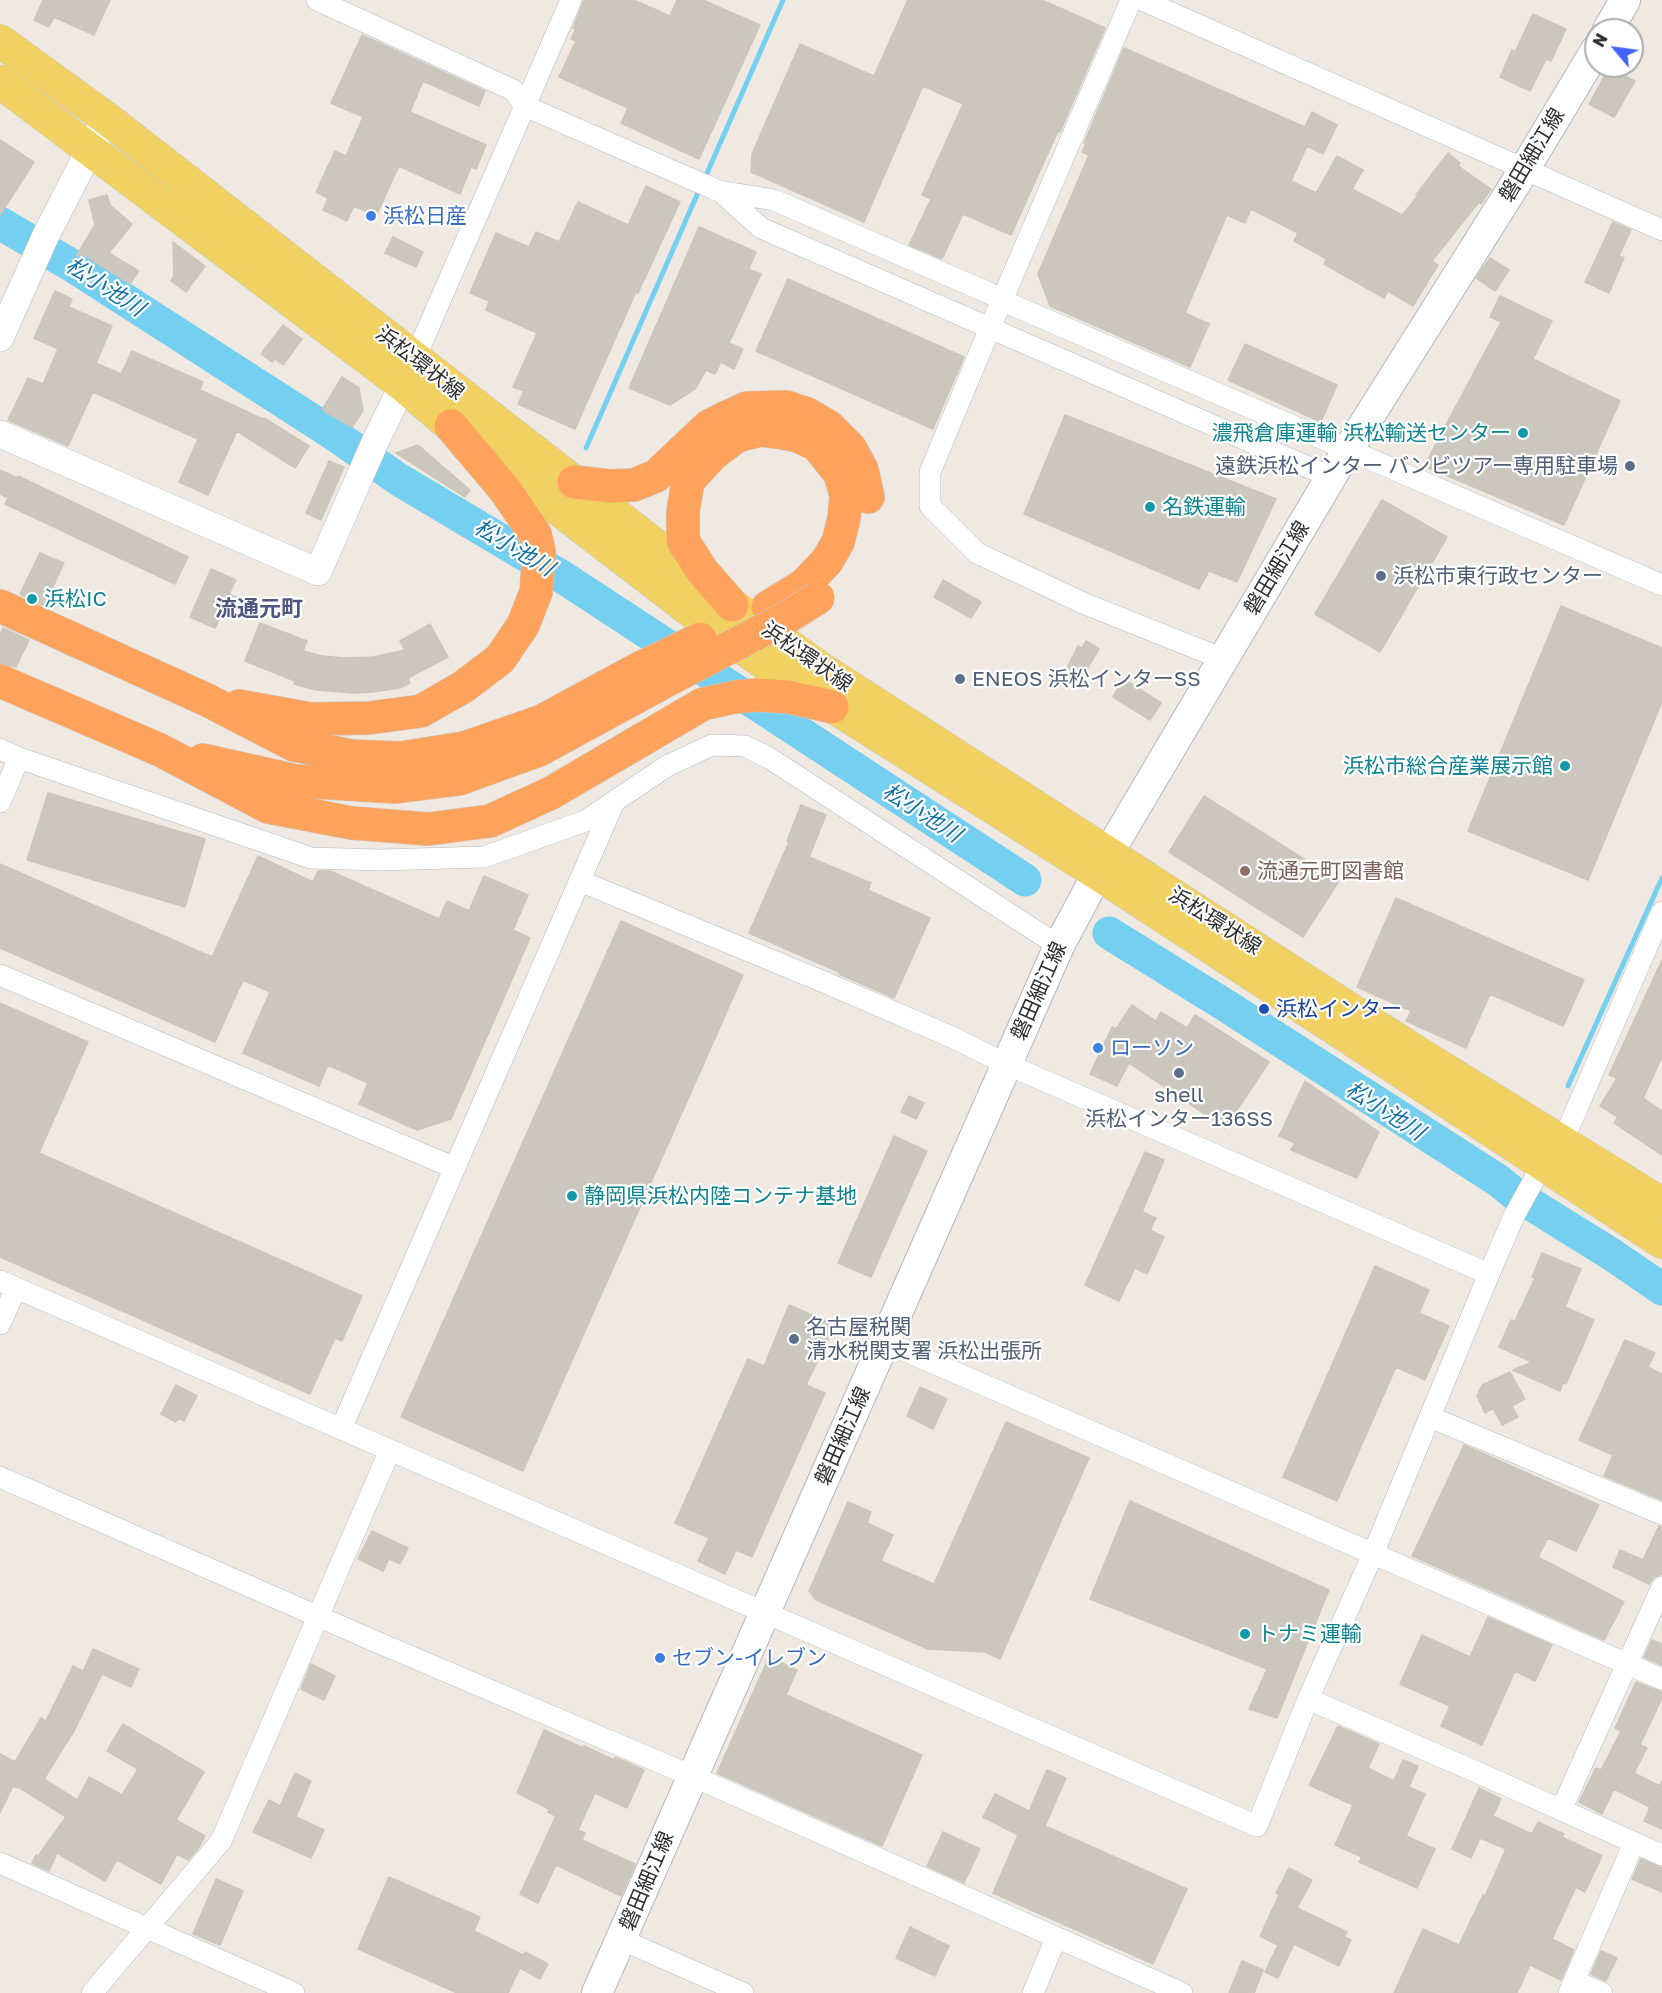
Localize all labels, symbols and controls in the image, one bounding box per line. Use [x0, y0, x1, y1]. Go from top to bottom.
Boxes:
north arrow [1584, 18, 1644, 78]
text: N [1588, 30, 1612, 50]
street label: 磐田細江線 [1494, 104, 1570, 206]
place label: 浜松日産 [383, 203, 467, 229]
marker: 浜松日産 [364, 209, 378, 223]
water label: 松小池川 [61, 252, 149, 322]
street label: 浜松環状線 [371, 321, 469, 405]
place label: 濃飛倉庫運輸 浜松輸送センター [1212, 420, 1511, 446]
marker: 濃飛倉庫運輸 浜松輸送センター [1516, 426, 1530, 440]
place label: 遠鉄浜松インター バンビツアー専用駐車場 [1215, 453, 1618, 479]
marker: 遠鉄浜松インター バンビツアー専用駐車場 [1623, 459, 1637, 473]
place label: 名鉄運輸 [1162, 494, 1246, 520]
marker: 名鉄運輸 [1143, 500, 1157, 514]
water label: 松小池川 [469, 514, 559, 582]
street label: 磐田細江線 [1239, 517, 1315, 619]
place label: 浜松市東行政センター [1393, 563, 1603, 589]
marker: 浜松市東行政センター [1374, 569, 1388, 583]
place label: 浜松IC [44, 586, 107, 612]
marker: 浜松IC [25, 592, 39, 606]
district label: 流通元町 [215, 596, 303, 622]
street label: 浜松環状線 [757, 617, 857, 697]
place label: ENEOS 浜松インターSS [972, 666, 1201, 692]
marker: ENEOS 浜松インターSS [953, 672, 967, 686]
place label: 浜松市総合産業展示館 [1343, 753, 1553, 779]
marker: 浜松市総合産業展示館 [1558, 759, 1572, 773]
water label: 松小池川 [878, 778, 966, 848]
place label: 流通元町図書館 [1257, 858, 1404, 884]
marker: 流通元町図書館 [1238, 864, 1252, 878]
street label: 浜松環状線 [1164, 882, 1266, 960]
street label: 磐田細江線 [1006, 938, 1072, 1044]
place label: 浜松インター [1276, 996, 1402, 1022]
marker: 浜松インター [1257, 1002, 1271, 1016]
place label: ローソン [1110, 1035, 1194, 1061]
marker: ローソン [1091, 1041, 1105, 1055]
marker: shell 浜松インター136SS [1172, 1066, 1186, 1080]
water label: 松小池川 [1341, 1076, 1429, 1146]
place label: shell 浜松インター136SS [1085, 1082, 1273, 1132]
place label: 静岡県浜松内陸コンテナ基地 [584, 1183, 857, 1209]
marker: 静岡県浜松内陸コンテナ基地 [565, 1189, 579, 1203]
place label: 名古屋税関 清水税関支署 浜松出張所 [806, 1314, 1042, 1364]
marker: 名古屋税関 清水税関支署 浜松出張所 [787, 1332, 801, 1346]
street label: 磐田細江線 [810, 1383, 876, 1489]
place label: トナミ運輸 [1257, 1621, 1362, 1647]
marker: トナミ運輸 [1238, 1627, 1252, 1641]
place label: セブン-イレブン [672, 1645, 827, 1671]
marker: セブン-イレブン [653, 1651, 667, 1665]
street label: 磐田細江線 [615, 1828, 679, 1934]

